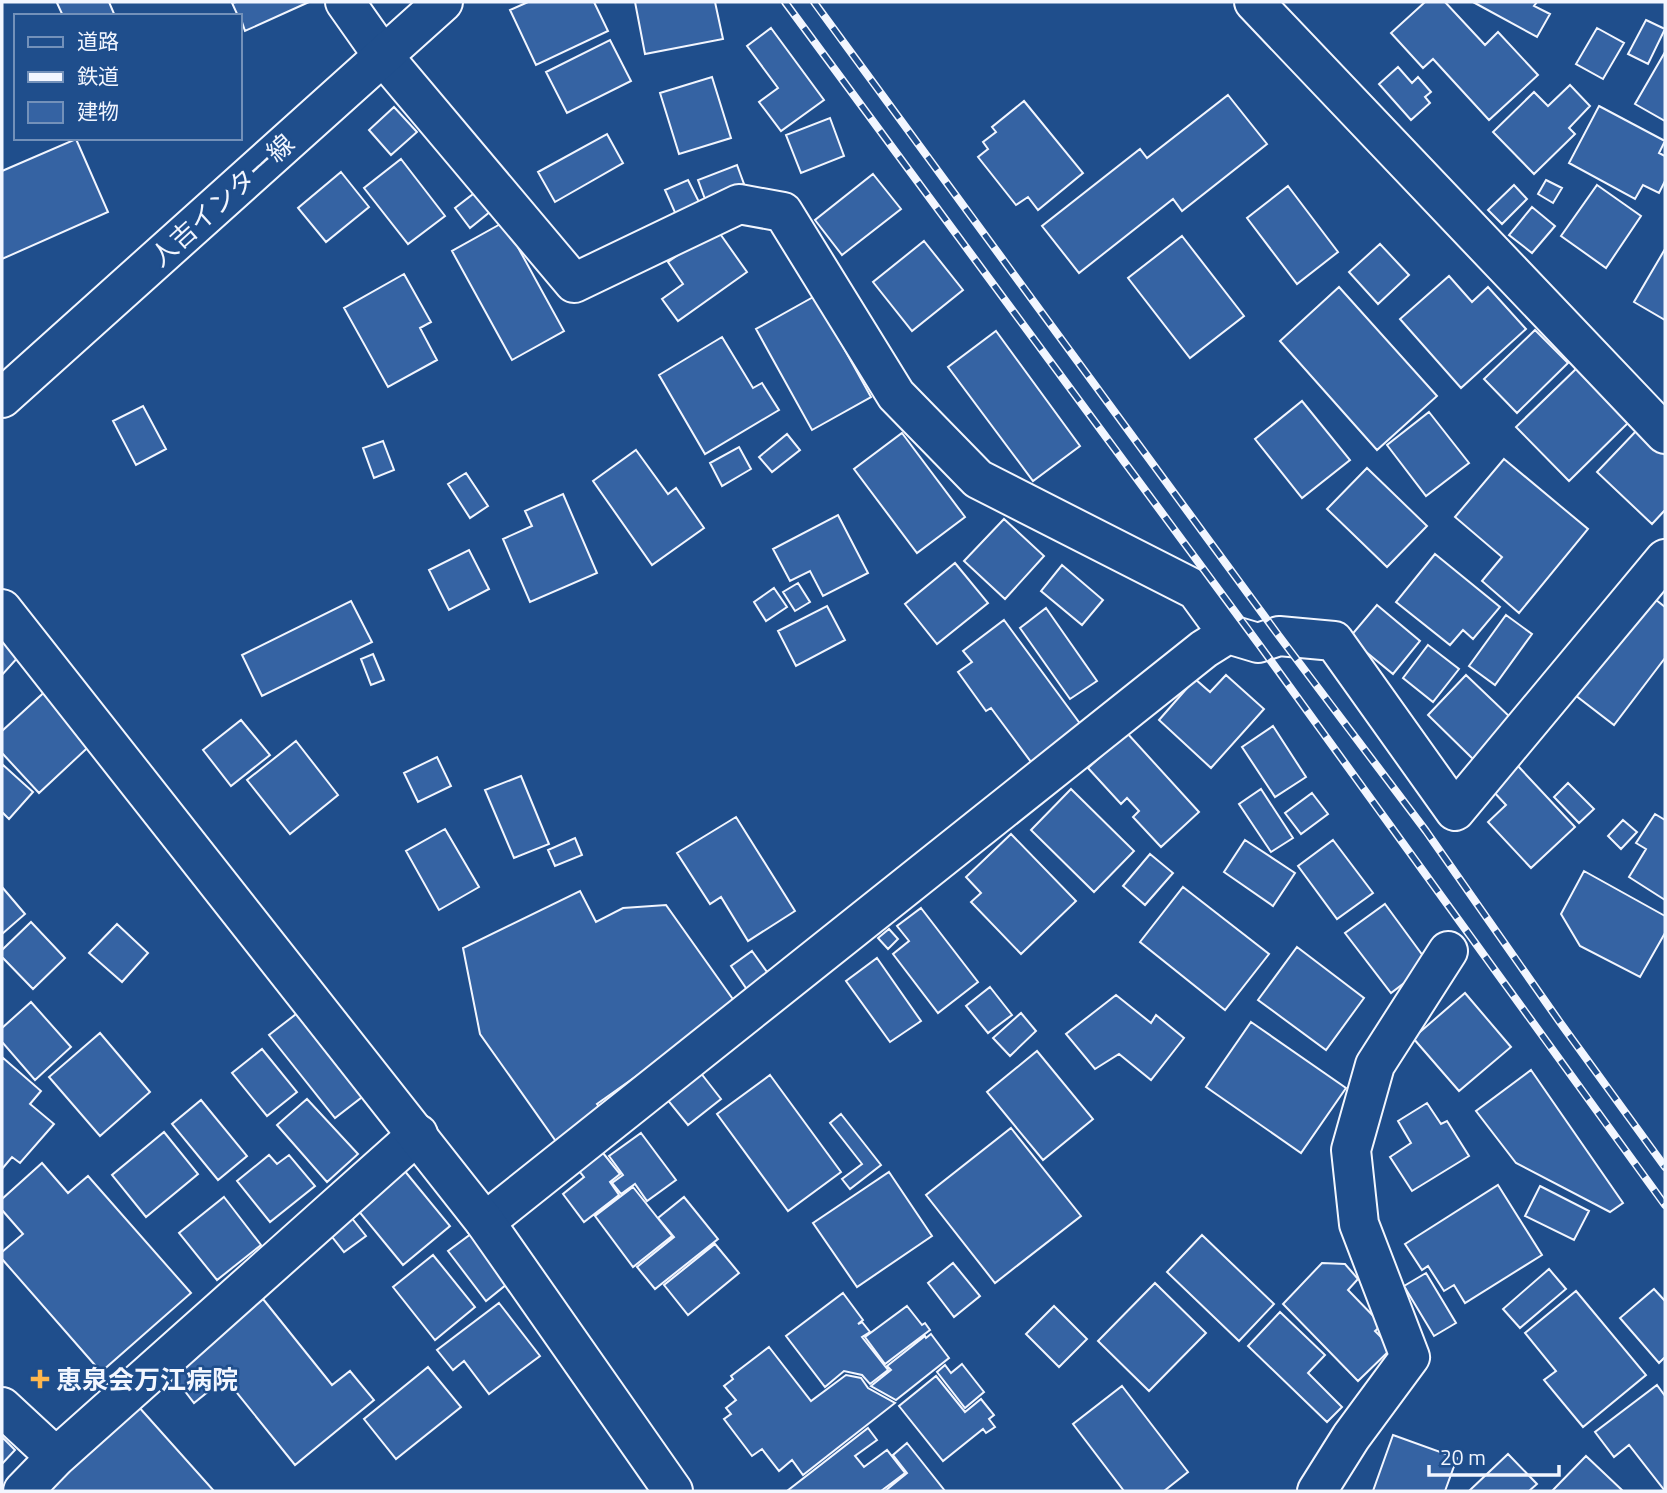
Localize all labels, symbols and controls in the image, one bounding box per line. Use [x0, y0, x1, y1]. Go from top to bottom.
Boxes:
legend [14, 14, 242, 140]
text: 道路 [77, 25, 119, 57]
text: 鉄道 [77, 60, 119, 92]
text: 建物 [77, 95, 119, 127]
street label: 人吉インター線 [141, 125, 303, 275]
place label: 恵泉会万江病院 [56, 1360, 238, 1399]
marker: 恵泉会万江病院 [30, 1369, 50, 1389]
scale bar [1429, 1434, 1558, 1478]
text: 20 m [1440, 1441, 1486, 1473]

